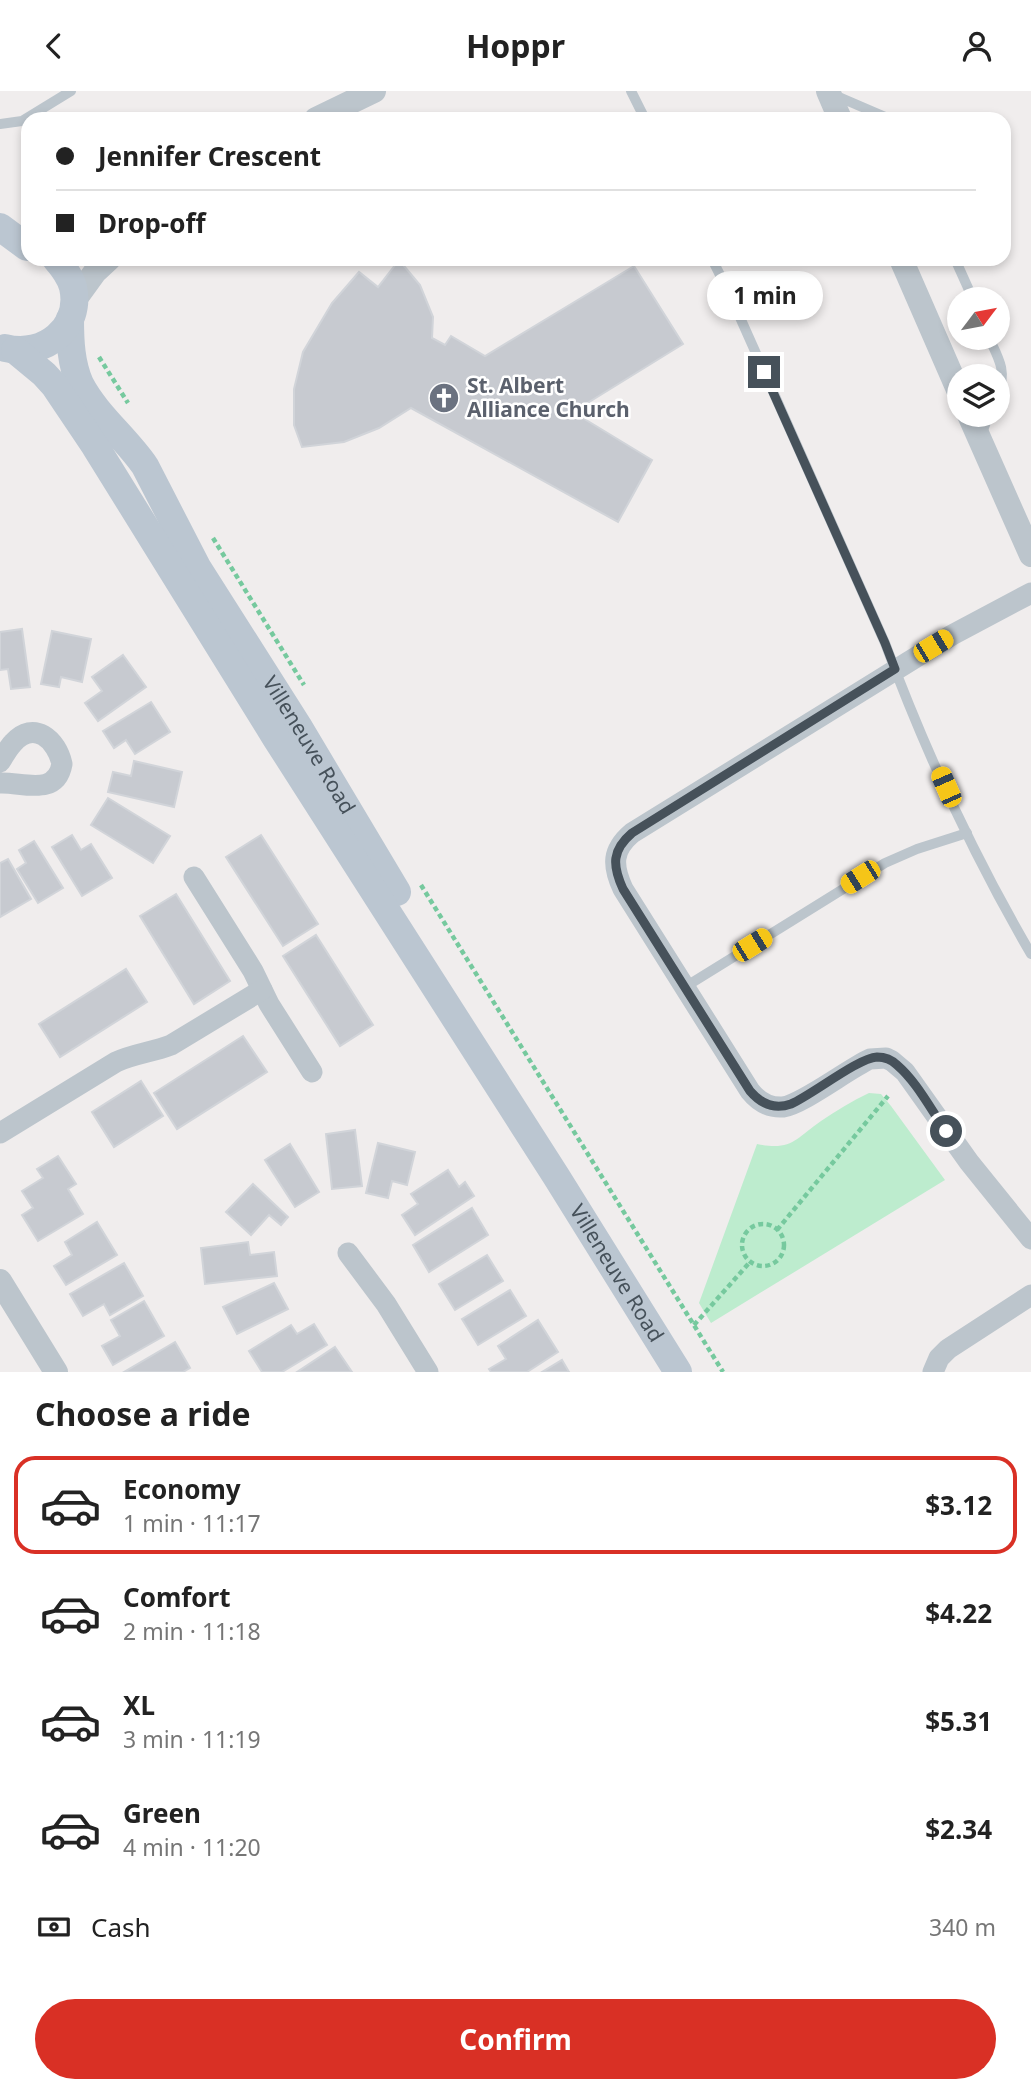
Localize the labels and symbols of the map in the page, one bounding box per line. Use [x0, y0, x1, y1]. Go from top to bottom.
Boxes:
callout: 1 min [706, 271, 822, 320]
north arrow [947, 287, 1010, 350]
route end [748, 356, 780, 388]
place label: St. Albert Alliance Church [467, 371, 630, 423]
church icon: St. Albert Alliance Church [427, 381, 461, 415]
car [910, 626, 957, 666]
street label: Villeneuve Road [257, 670, 362, 819]
car [928, 764, 965, 810]
car [837, 857, 884, 897]
car [729, 925, 776, 965]
route start [930, 1115, 962, 1147]
street label: Villeneuve Road [564, 1199, 671, 1347]

